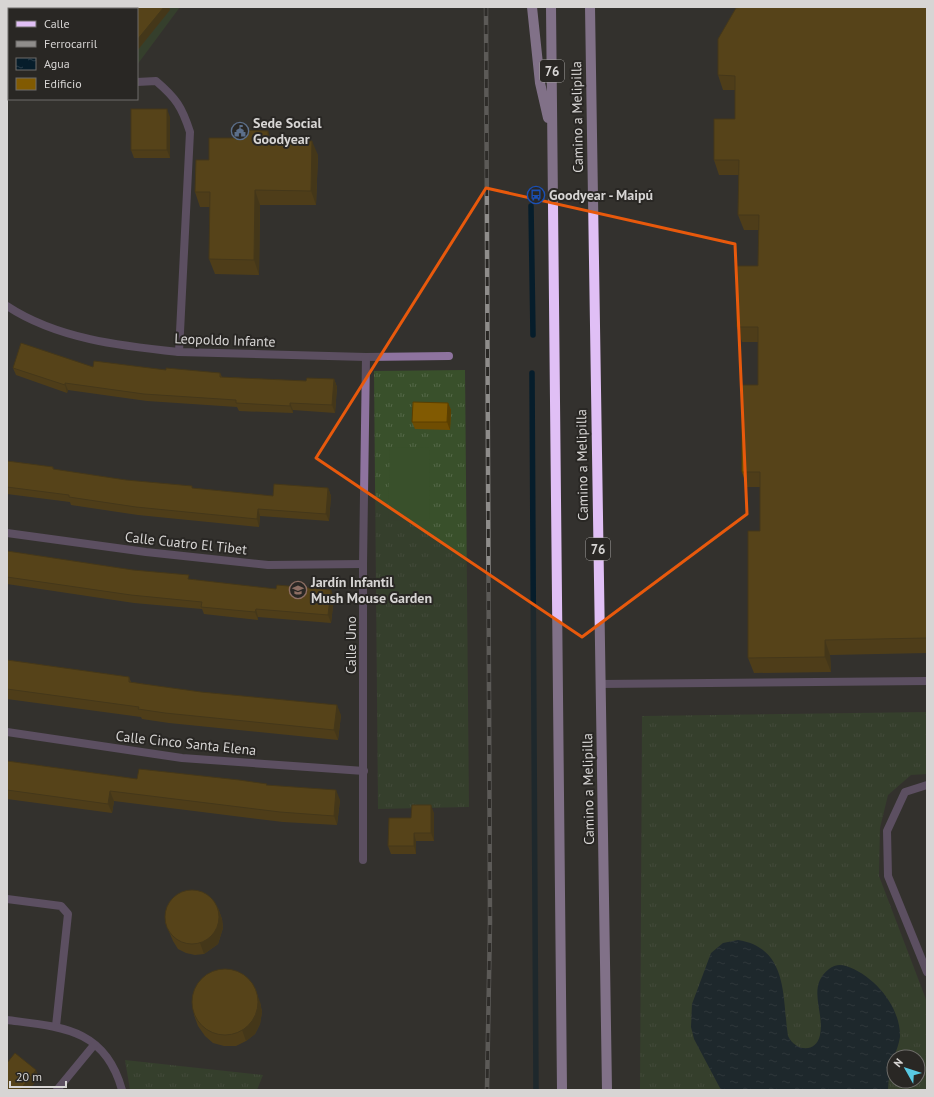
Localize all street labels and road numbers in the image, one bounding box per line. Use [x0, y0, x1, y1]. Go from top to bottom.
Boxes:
road number: 76 [540, 60, 564, 82]
street label: Camino a Melipilla [567, 61, 587, 173]
street label: Leopoldo Infante [174, 329, 276, 351]
street label: Camino a Melipilla [572, 409, 592, 521]
street label: Calle Cuatro El Tibet [124, 528, 248, 558]
road number: 76 [586, 538, 610, 560]
street label: Calle Uno [342, 616, 360, 674]
street label: Calle Cinco Santa Elena [115, 727, 257, 759]
street label: Camino a Melipilla [578, 733, 598, 845]

